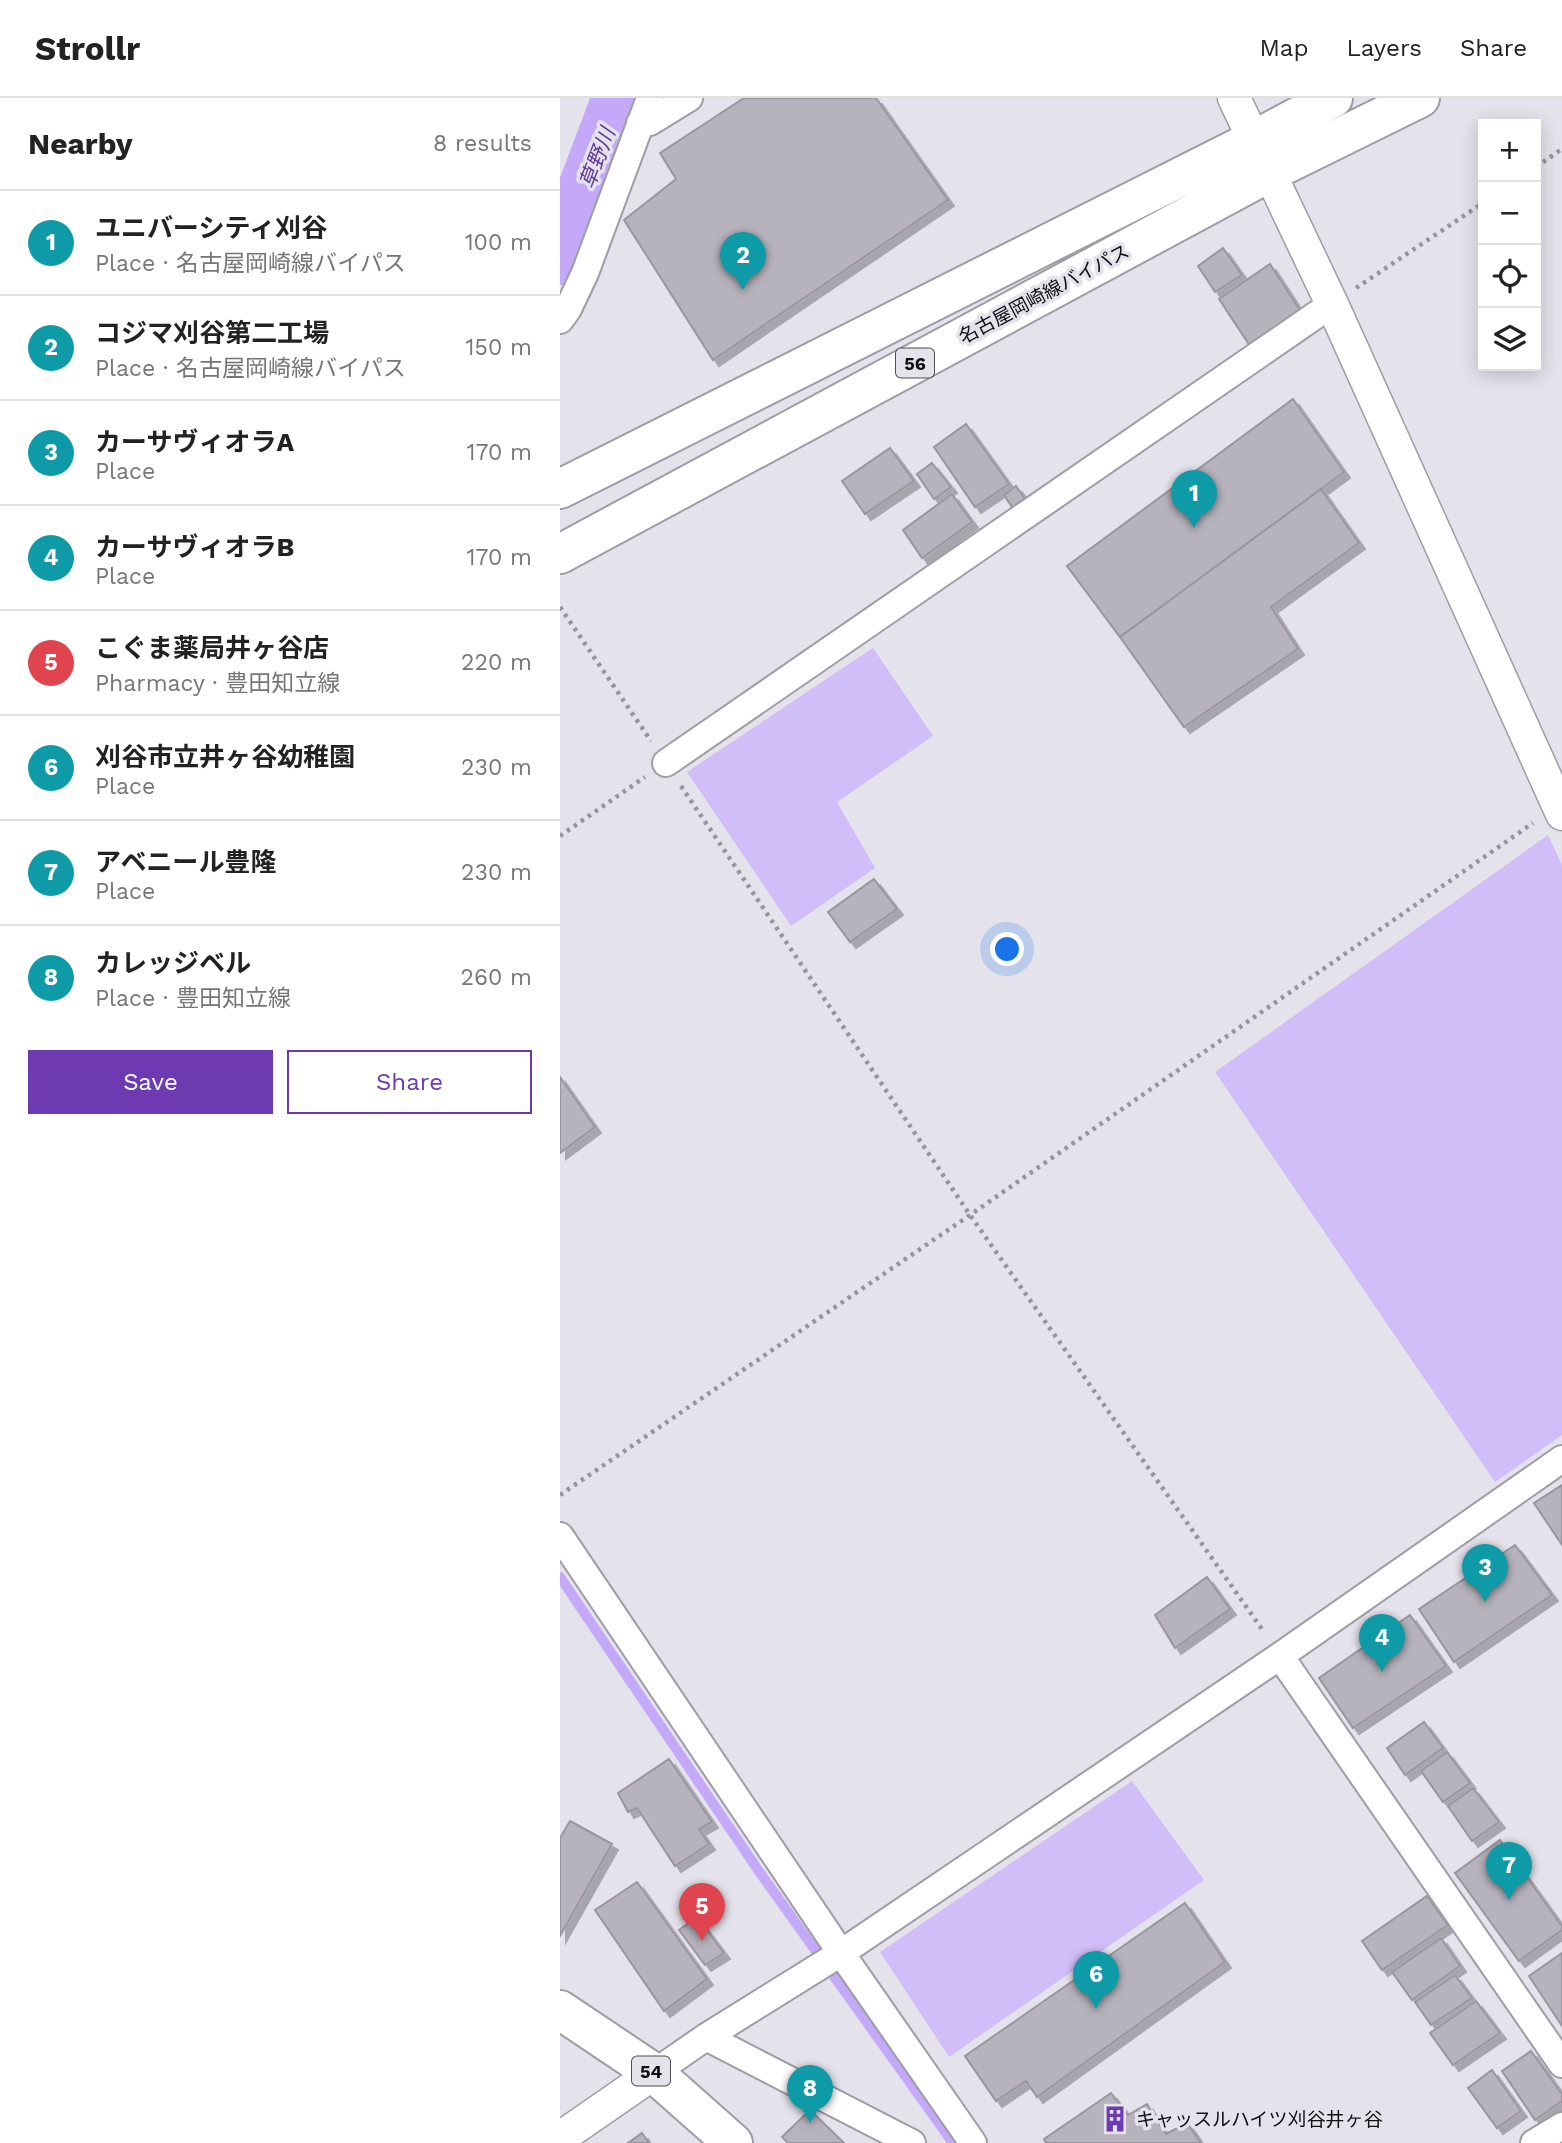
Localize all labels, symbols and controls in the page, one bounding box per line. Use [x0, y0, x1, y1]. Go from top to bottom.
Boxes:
text: Strollr [35, 29, 140, 68]
text: Map [1260, 34, 1308, 62]
text: Layers [1346, 34, 1422, 62]
text: Share [1460, 34, 1527, 62]
map controls [1478, 119, 1541, 371]
button: + [1478, 119, 1541, 182]
water label: 草野川 [574, 122, 621, 192]
text: Nearby [28, 126, 133, 161]
text: 8 results [433, 130, 532, 157]
button: − [1478, 182, 1541, 245]
text: ユニバーシティ刈谷 [95, 213, 327, 243]
text: 1 [46, 229, 56, 256]
text: 100 m [465, 229, 532, 256]
pin: 2 [720, 232, 766, 290]
street label: 名古屋岡崎線バイパス [955, 239, 1133, 349]
button: locate [1478, 245, 1541, 308]
text: Place · 名古屋岡崎線バイパス [95, 250, 406, 277]
button: layers [1478, 308, 1541, 371]
text: コジマ刈谷第二工場 [95, 318, 329, 348]
text: 2 [44, 334, 58, 361]
text: 150 m [466, 334, 532, 361]
road number: 56 [896, 348, 934, 377]
text: Place · 名古屋岡崎線バイパス [95, 355, 406, 382]
text: カーサヴィオラA [95, 427, 294, 457]
text: 3 [44, 439, 58, 466]
text: 170 m [467, 439, 532, 466]
text: Place [95, 458, 155, 485]
pin: 1 [1171, 470, 1217, 528]
text: カーサヴィオラB [95, 532, 294, 562]
text: 4 [44, 544, 58, 571]
text: 170 m [467, 544, 532, 571]
text: Place [95, 563, 155, 590]
text: こぐま薬局井ヶ谷店 [95, 633, 329, 663]
text: 5 [44, 649, 58, 676]
text: 220 m [461, 649, 532, 676]
text: Pharmacy · 豊田知立線 [95, 670, 340, 697]
text: 刈谷市立井ヶ谷幼稚園 [95, 742, 355, 772]
text: 6 [44, 754, 58, 781]
text: 230 m [461, 754, 532, 781]
text: Place [95, 773, 155, 800]
text: アベニール豊隆 [95, 847, 276, 877]
text: 7 [44, 859, 58, 886]
text: 230 m [461, 859, 532, 886]
text: Place [95, 878, 155, 905]
your location [990, 932, 1024, 966]
text: カレッジベル [95, 948, 251, 978]
text: 8 [44, 964, 58, 991]
text: 260 m [461, 964, 532, 991]
text: Place · 豊田知立線 [95, 985, 291, 1012]
button: Save [28, 1050, 273, 1114]
button: Share [287, 1050, 532, 1114]
pin: 3 [1462, 1544, 1508, 1602]
pin: 4 [1359, 1614, 1405, 1672]
pin: 7 [1486, 1842, 1532, 1900]
pin: 5 [679, 1883, 725, 1941]
pin: 6 [1073, 1951, 1119, 2009]
road number: 54 [632, 2056, 670, 2085]
pin: 8 [787, 2065, 833, 2123]
building icon: キャッスルハイツ刈谷井ヶ谷 [1100, 2104, 1130, 2134]
place label: キャッスルハイツ刈谷井ヶ谷 [1136, 2108, 1383, 2131]

